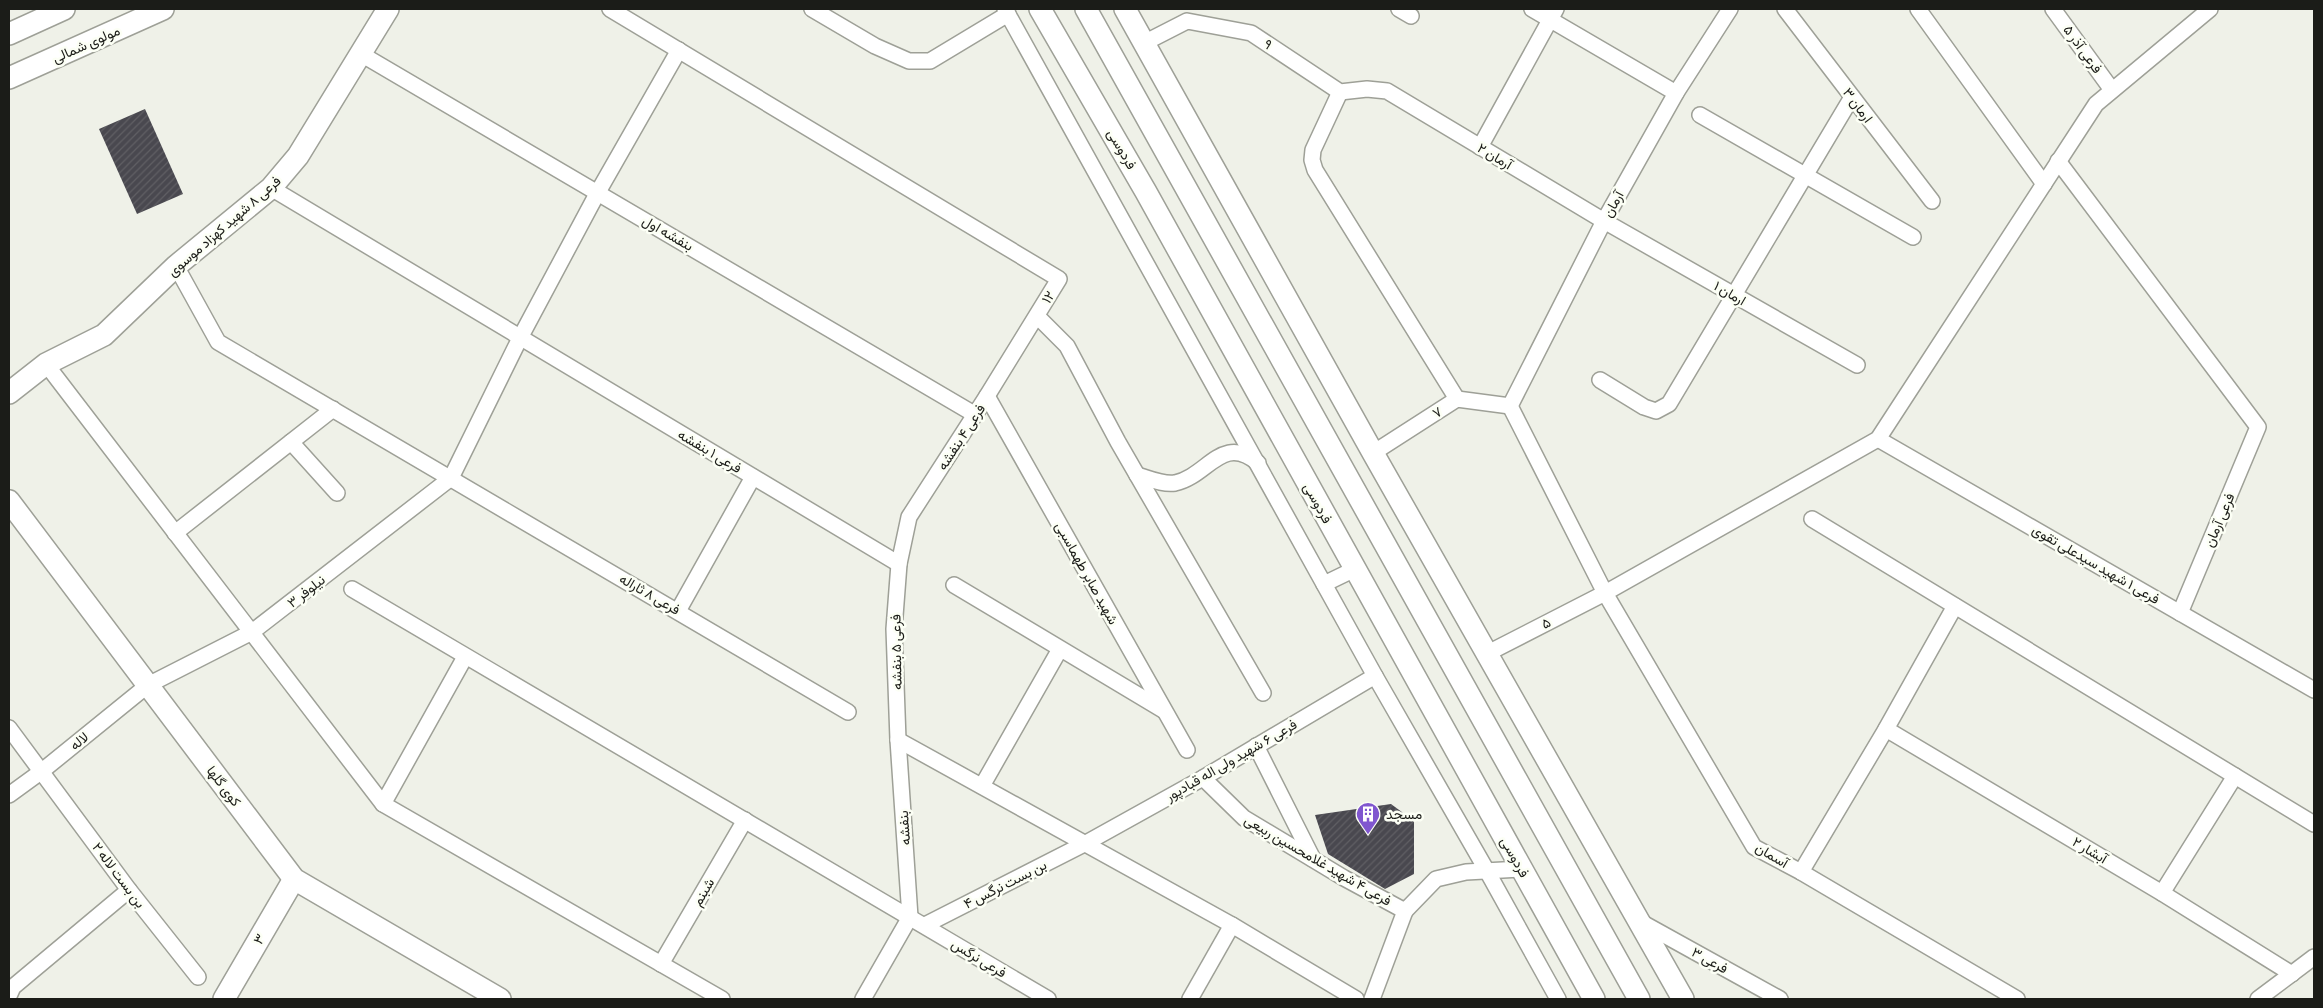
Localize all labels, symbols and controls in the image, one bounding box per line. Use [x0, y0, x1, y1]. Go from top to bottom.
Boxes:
street label: مولوی شمالی [50, 22, 123, 67]
street label: فرعی آذر ۵ [2059, 22, 2106, 77]
street label: ۹ [1261, 35, 1275, 53]
street label: ارمان ۳ [1839, 84, 1876, 126]
street label: فردوسی [1103, 126, 1140, 172]
street label: آرمان ۲ [1474, 139, 1517, 174]
street label: فرعی ۸ شهید کهزاد موسوی [164, 172, 285, 280]
street label: آرمان [1599, 187, 1628, 220]
street label: بنفشه اول [639, 212, 696, 256]
street label: ارمان ۱ [1711, 278, 1749, 309]
street label: ۱۲ [1038, 288, 1058, 306]
street label: فرعی ۴ بنفشه [934, 401, 989, 473]
street label: ۷ [1429, 403, 1445, 421]
street label: فرعی ۱ بنفشه [675, 426, 745, 477]
street label: فردوسی [1300, 480, 1336, 527]
street label: فرعی آرمان [2200, 491, 2238, 550]
street label: شهید صابر طهماسبی [1051, 519, 1122, 628]
street label: فرعی ۱ شهید سیدعلی تقوی [2029, 521, 2162, 608]
street label: فرعی ۸ ثاراله [616, 570, 683, 619]
street label: نیلوفر ۳ [284, 571, 329, 611]
street label: فرعی ۵ بنفشه [887, 614, 906, 690]
street label: ۵ [1539, 614, 1553, 632]
street label: فرعی ۶ شهید ولی اله قبادپور [1162, 716, 1301, 806]
street label: لاله [66, 729, 92, 753]
street label: کوی گلها [203, 763, 244, 810]
building icon: مسجد [1355, 801, 1381, 835]
place label: مسجد [1386, 806, 1422, 823]
street label: بنفشه [895, 810, 914, 846]
street label: فرعی ۴ شهید غلامحسین ربیعی [1241, 811, 1394, 910]
street label: آبشار ۲ [2069, 833, 2112, 868]
street label: فردوسی [1497, 834, 1533, 881]
street label: بن بست لاله ۲ [88, 839, 149, 911]
street label: آسمان [1752, 839, 1793, 873]
street label: بن بست نرگس ۴ [961, 856, 1049, 913]
street label: شبنم [689, 875, 718, 909]
street label: ۳ [250, 931, 268, 947]
street label: فرعی نرگس [948, 935, 1009, 982]
street label: فرعی ۳ [1689, 944, 1731, 977]

